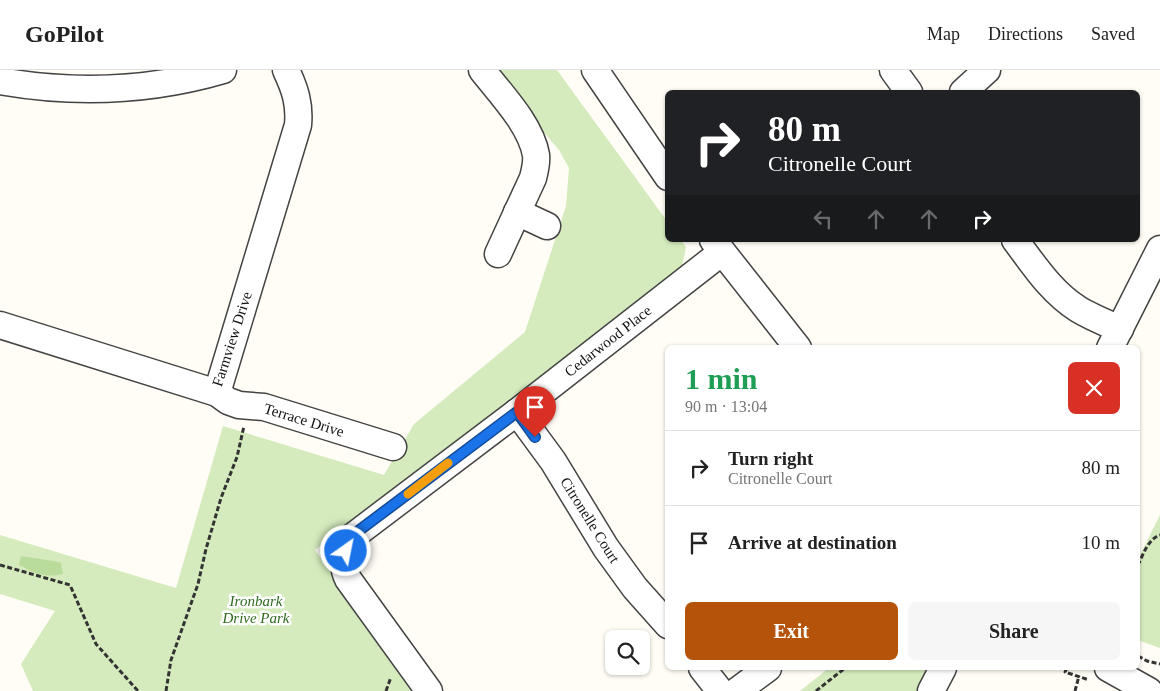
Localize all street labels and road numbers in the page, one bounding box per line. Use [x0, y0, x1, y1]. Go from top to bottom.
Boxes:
street label: Farmview Drive [209, 289, 255, 388]
street label: Cedarwood Place [562, 302, 655, 380]
street label: Terrace Drive [262, 400, 346, 440]
street label: Citronelle Court [557, 474, 623, 566]

